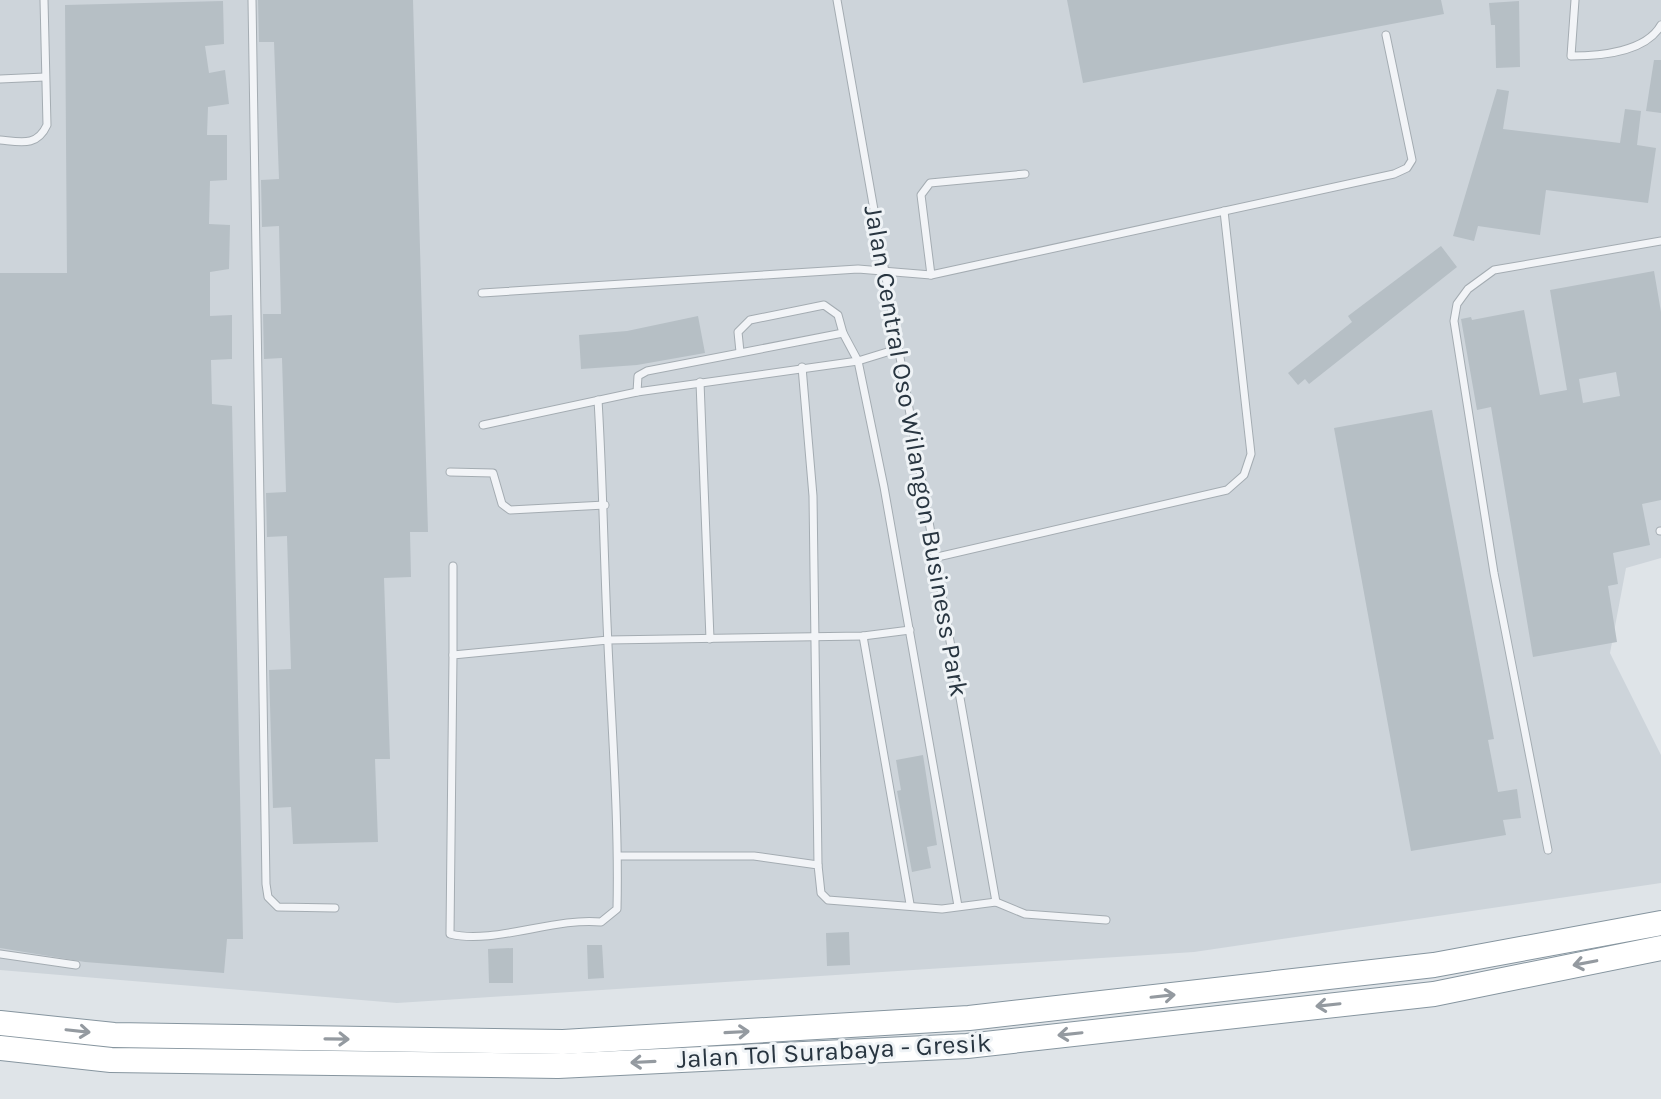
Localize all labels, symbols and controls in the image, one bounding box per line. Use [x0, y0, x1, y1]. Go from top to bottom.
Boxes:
street label: Jalan Central Oso Wilangon Business Park [857, 203, 975, 699]
one-way arrow [1572, 957, 1598, 972]
one-way arrow [1150, 988, 1175, 1003]
one-way arrow [1315, 998, 1342, 1013]
one-way arrow [64, 1024, 90, 1039]
one-way arrow [723, 1024, 750, 1039]
street label: Jalan Tol Surabaya - Gresik [676, 1027, 992, 1075]
one-way arrow [1057, 1027, 1084, 1042]
one-way arrow [323, 1031, 350, 1046]
one-way arrow [630, 1054, 657, 1069]

